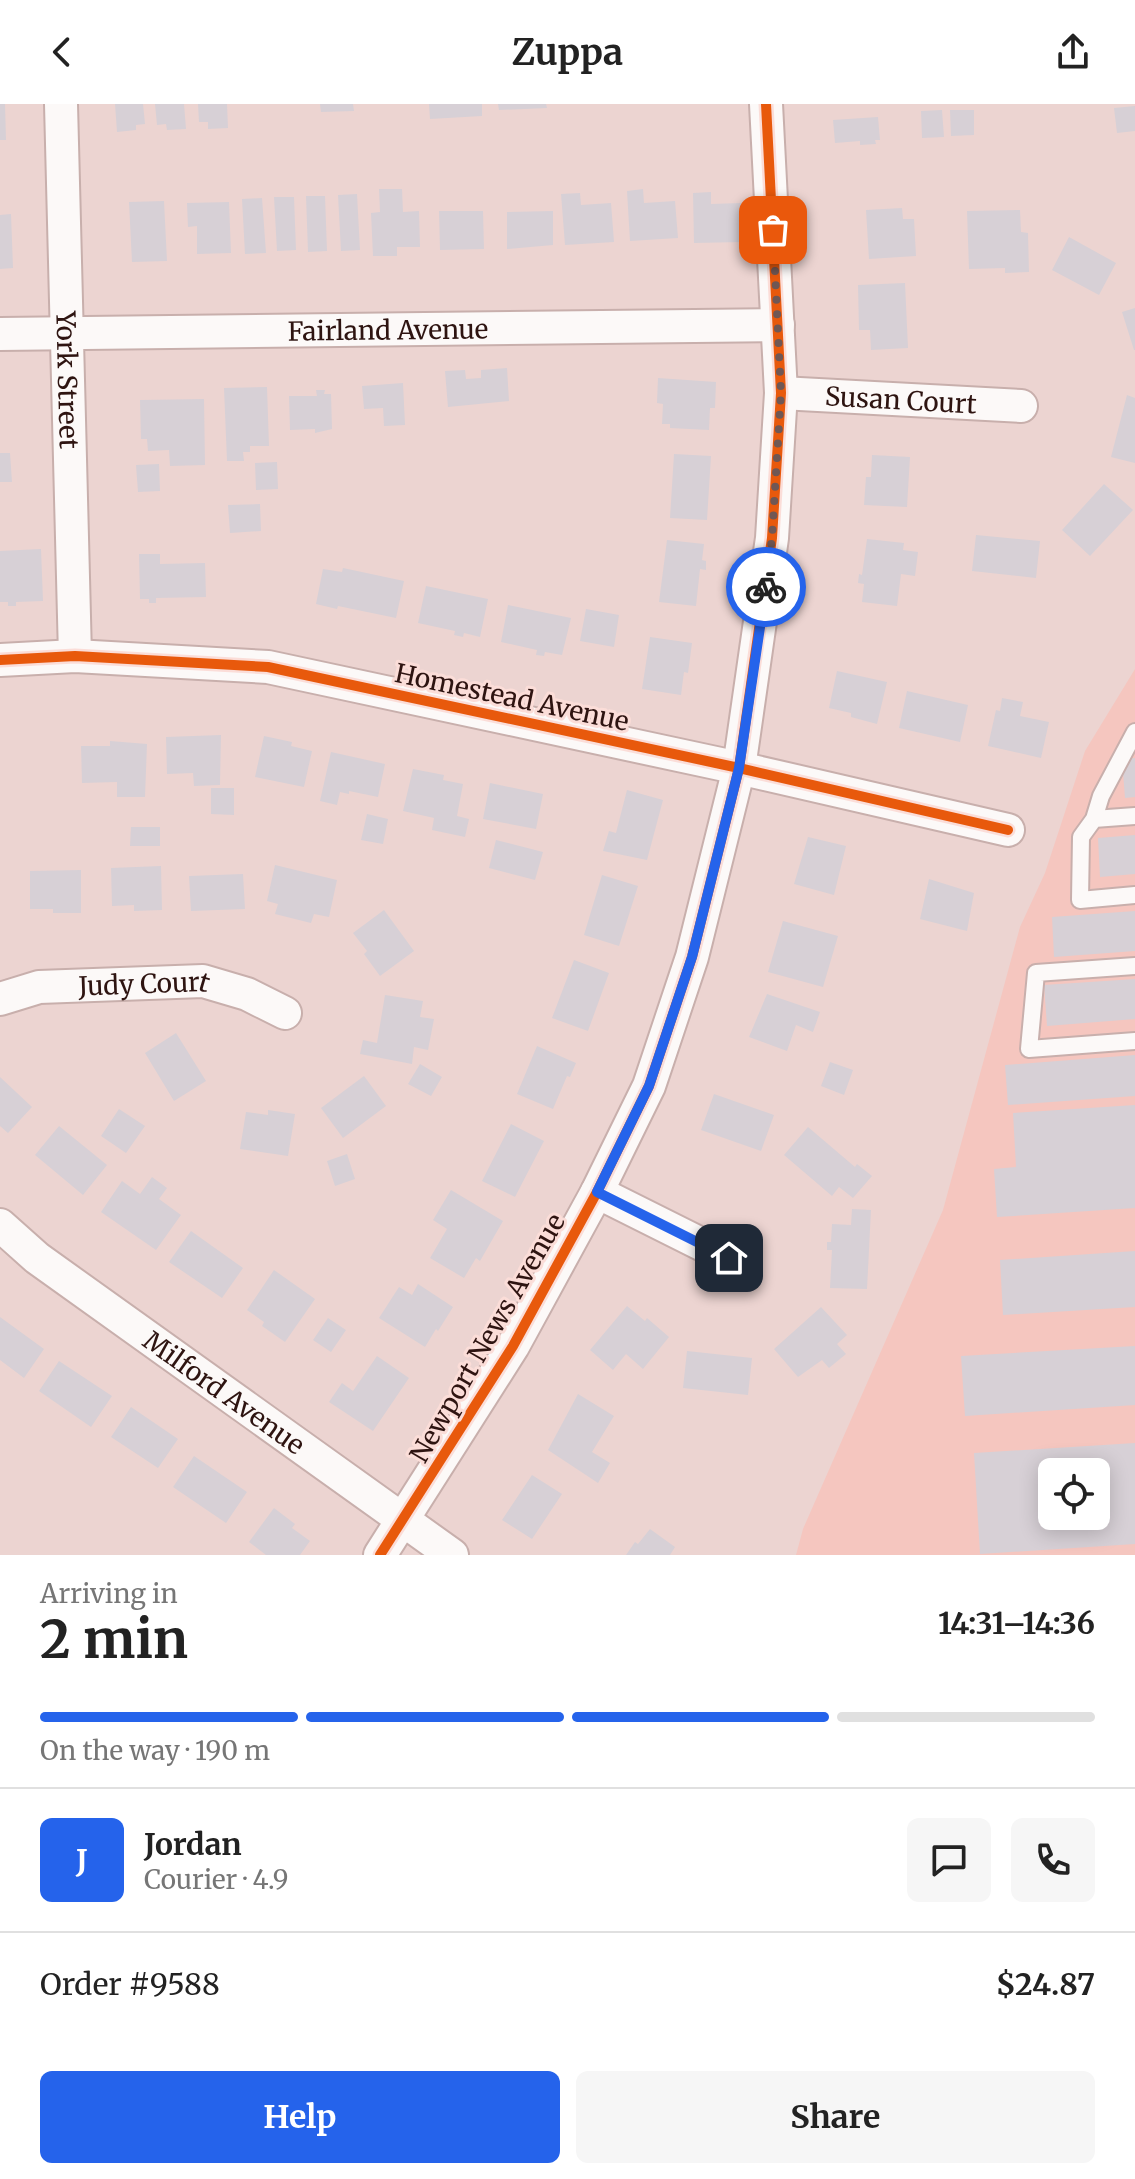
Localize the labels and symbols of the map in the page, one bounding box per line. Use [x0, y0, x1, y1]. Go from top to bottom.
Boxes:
pin [739, 196, 807, 264]
street label: York Street [50, 310, 86, 449]
street label: Fairland Avenue [287, 312, 488, 347]
street label: Susan Court [824, 379, 977, 420]
courier [726, 547, 806, 627]
street label: Homestead Avenue [392, 656, 632, 738]
street label: Judy Court [77, 964, 214, 1002]
street label: Newport News Avenue [402, 1208, 572, 1468]
pin [695, 1224, 763, 1292]
street label: Milford Avenue [137, 1323, 312, 1461]

